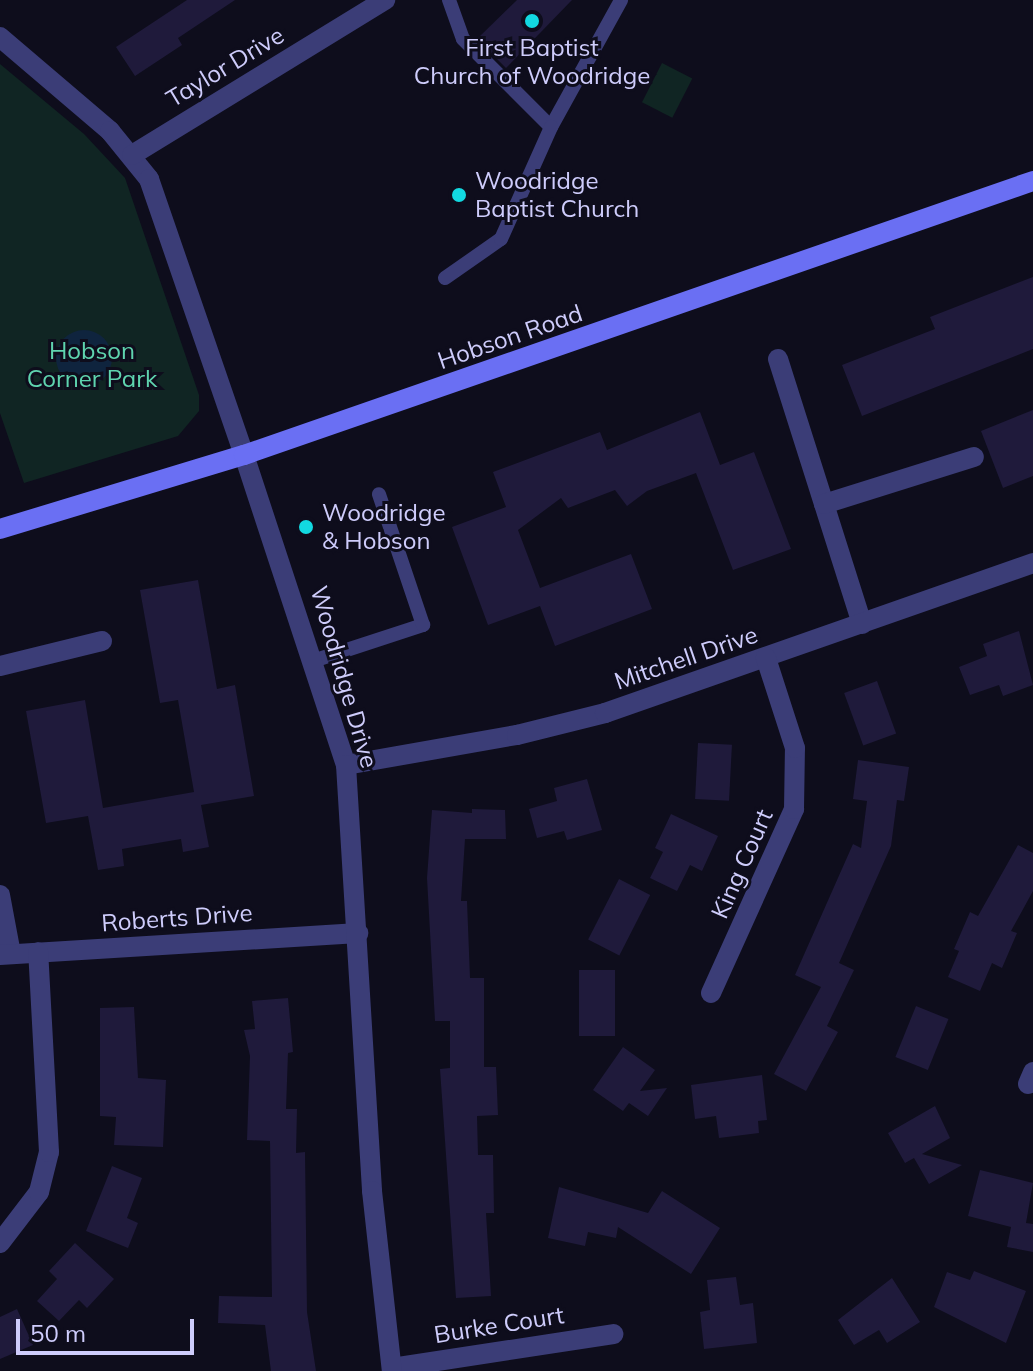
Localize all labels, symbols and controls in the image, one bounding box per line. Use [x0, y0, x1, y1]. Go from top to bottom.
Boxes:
marker: First Baptist Church of Woodridge [523, 12, 541, 30]
street label: Taylor Drive [161, 21, 289, 113]
place label: First Baptist Church of Woodridge [414, 34, 650, 90]
place label: Woodridge Baptist Church [475, 167, 639, 223]
marker: Woodridge Baptist Church [450, 186, 468, 204]
street label: Hobson Road [434, 299, 586, 375]
park label: Hobson Corner Park [27, 337, 157, 393]
place label: Woodridge & Hobson [322, 499, 445, 555]
marker: Woodridge & Hobson [297, 518, 315, 536]
street label: Woodridge Drive [304, 583, 384, 771]
street label: Mitchell Drive [611, 620, 761, 696]
street label: King Court [705, 805, 779, 923]
street label: Roberts Drive [100, 898, 254, 938]
street label: Burke Court [432, 1301, 566, 1349]
scale bar [20, 1303, 198, 1353]
text: 50 m [30, 1318, 86, 1348]

